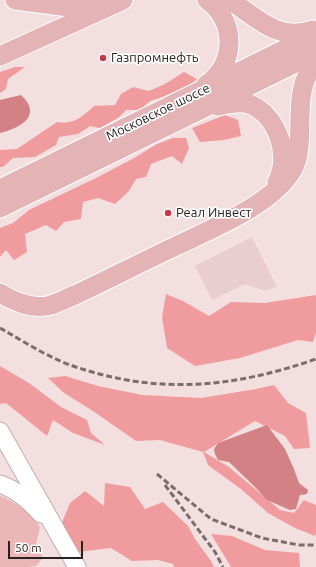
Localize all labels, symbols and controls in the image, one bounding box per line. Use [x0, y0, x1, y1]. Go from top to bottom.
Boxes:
place label: Газпромнефть [111, 50, 199, 66]
marker: Газпромнефть [98, 53, 108, 63]
street label: Московское шоссе [103, 80, 213, 144]
place label: Реал Инвест [176, 205, 251, 221]
marker: Реал Инвест [163, 208, 173, 218]
scale bar [10, 533, 85, 559]
text: 50 m [15, 541, 42, 554]

